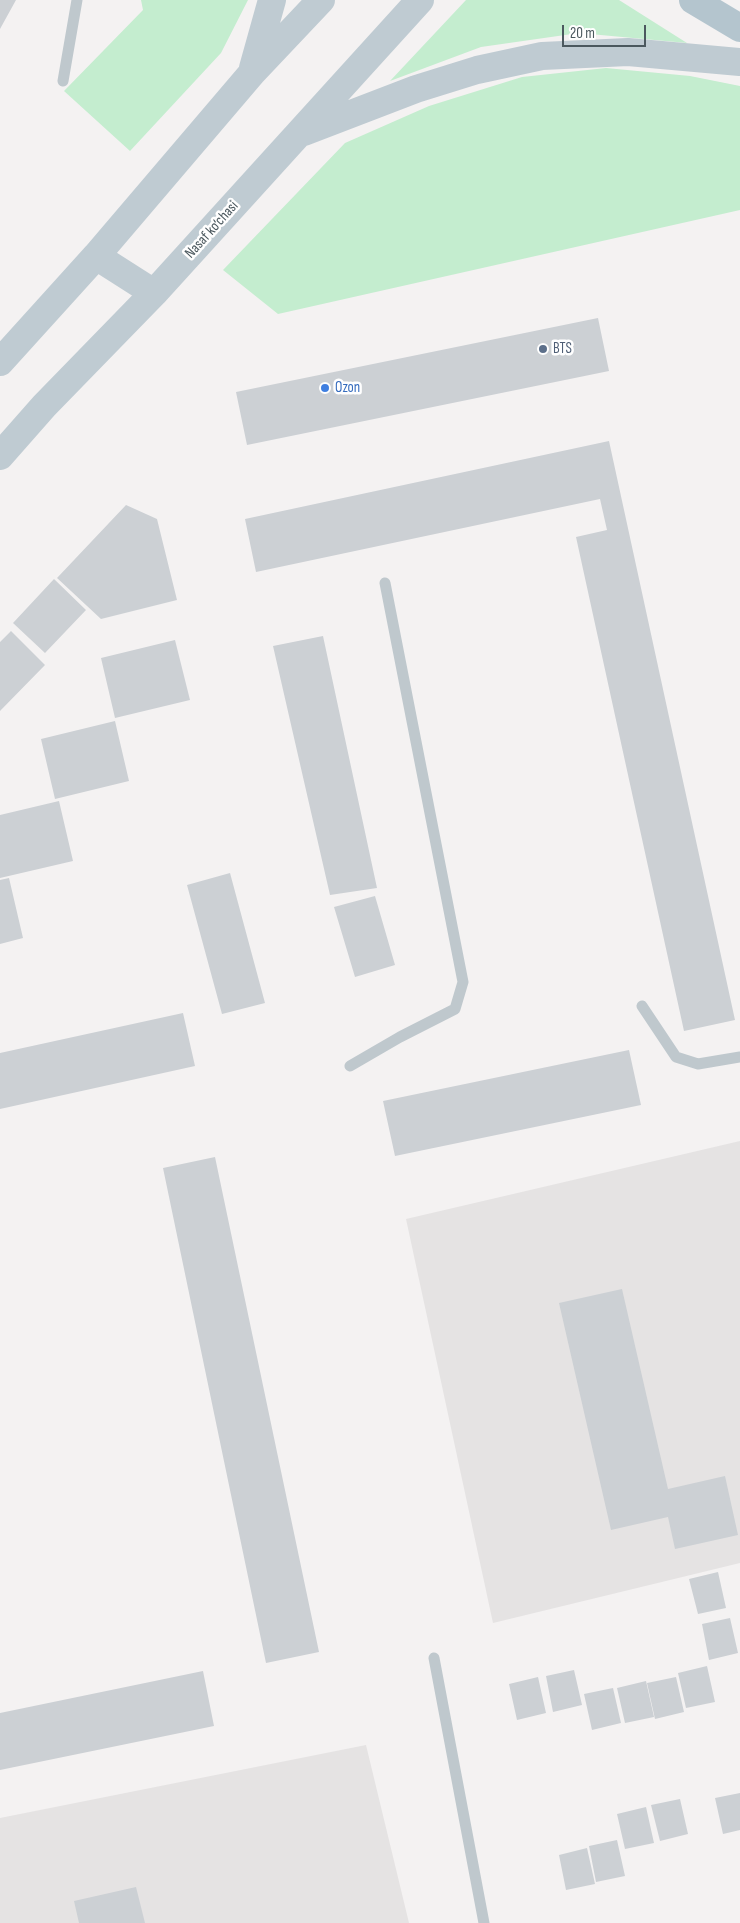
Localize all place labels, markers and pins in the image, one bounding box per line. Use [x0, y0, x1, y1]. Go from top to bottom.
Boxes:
place label: BTS [553, 340, 572, 358]
marker: BTS [537, 343, 549, 355]
place label: Ozon [335, 379, 360, 397]
marker: Ozon [319, 382, 331, 394]

